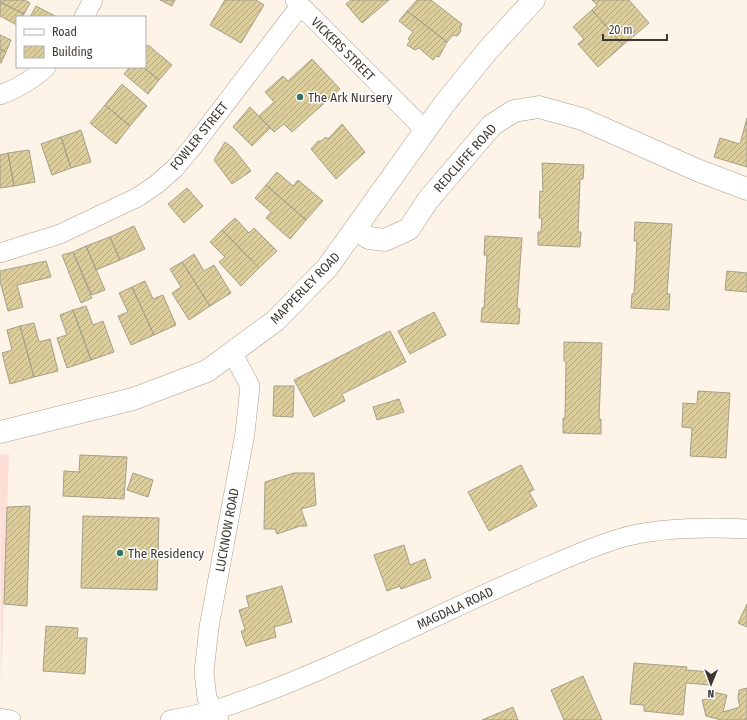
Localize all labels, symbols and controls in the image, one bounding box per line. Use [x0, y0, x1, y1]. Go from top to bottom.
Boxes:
street label: VICKERS STREET [308, 14, 378, 84]
legend [16, 16, 146, 68]
scale bar [603, 16, 667, 42]
text: 20 m [609, 23, 633, 37]
text: Road [52, 25, 77, 39]
text: Building [52, 45, 93, 59]
place label: The Ark Nursery [308, 90, 392, 105]
marker: The Ark Nursery [295, 92, 305, 102]
street label: FOWLER STREET [167, 99, 231, 173]
street label: REDCLIFFE ROAD [431, 121, 499, 195]
street label: MAPPERLEY ROAD [267, 249, 343, 327]
street label: LUCKNOW ROAD [212, 487, 242, 573]
place label: The Residency [128, 546, 204, 561]
marker: The Residency [115, 548, 125, 558]
street label: MAGDALA ROAD [414, 584, 496, 632]
north arrow [691, 664, 731, 704]
text: N [707, 687, 714, 700]

